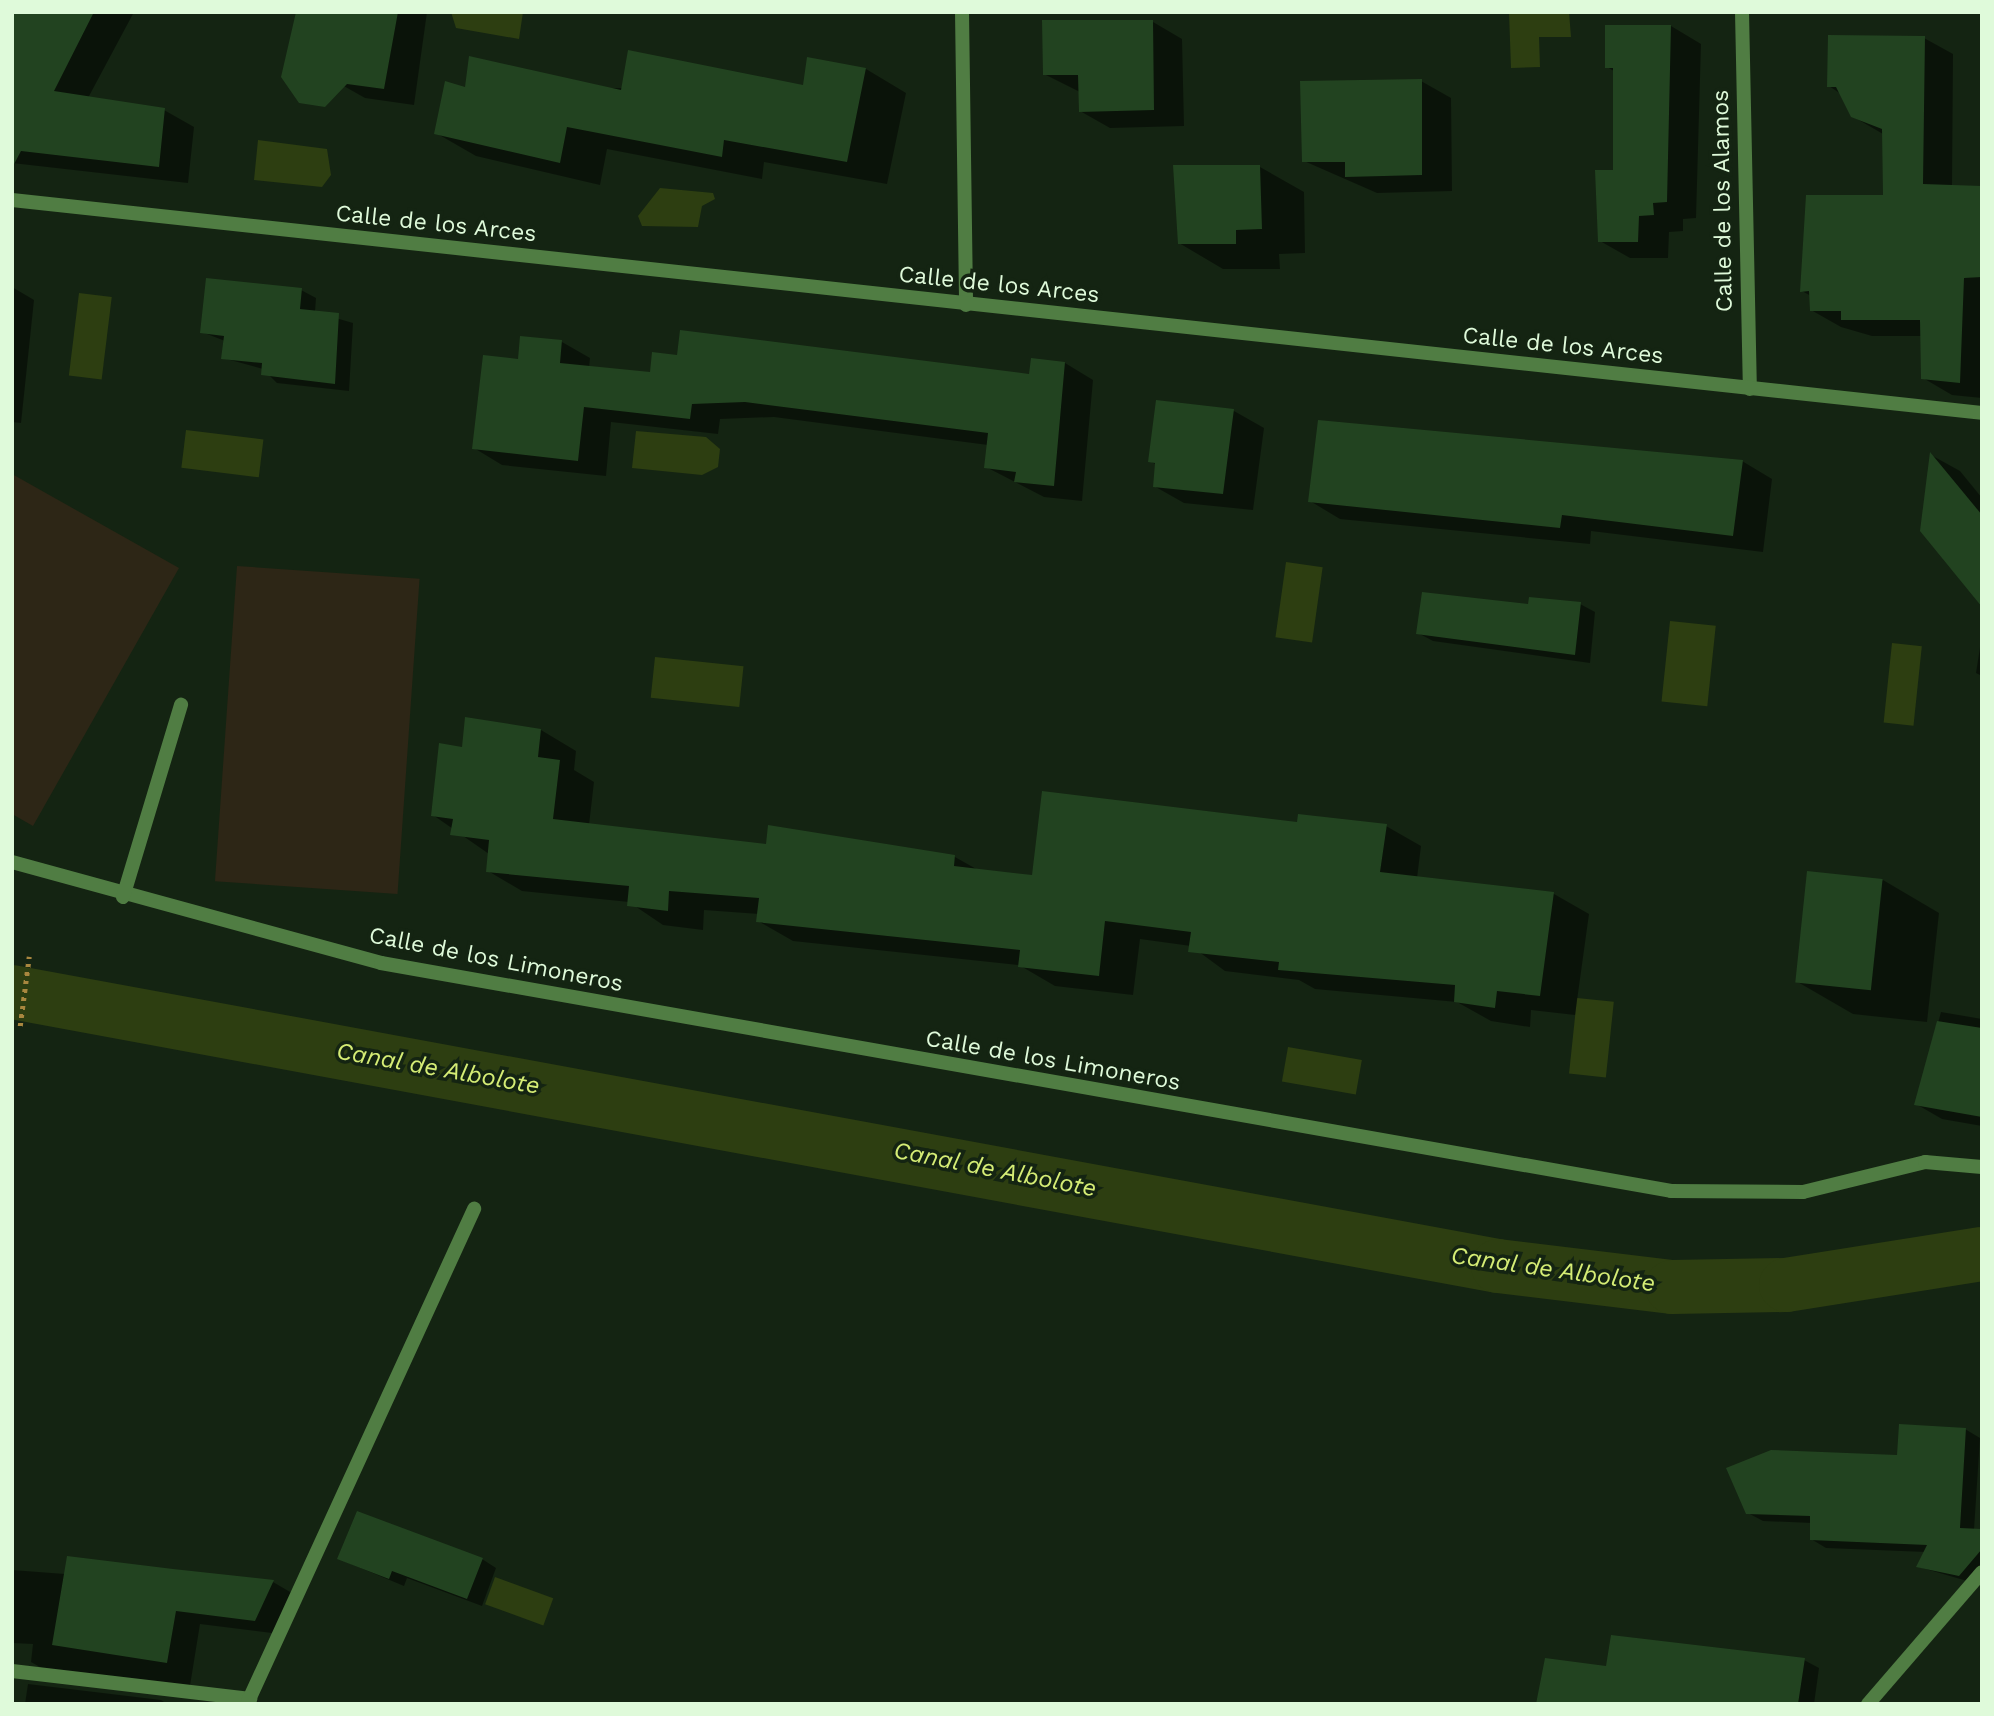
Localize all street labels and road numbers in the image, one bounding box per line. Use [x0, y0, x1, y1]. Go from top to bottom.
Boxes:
street label: Calle de los Alamos [1707, 89, 1739, 313]
street label: Calle de los Arces [334, 200, 538, 248]
street label: Calle de los Arces [897, 261, 1101, 309]
street label: Calle de los Arces [1461, 322, 1665, 370]
street label: Calle de los Limoneros [367, 922, 625, 998]
street label: Calle de los Limoneros [923, 1025, 1183, 1097]

